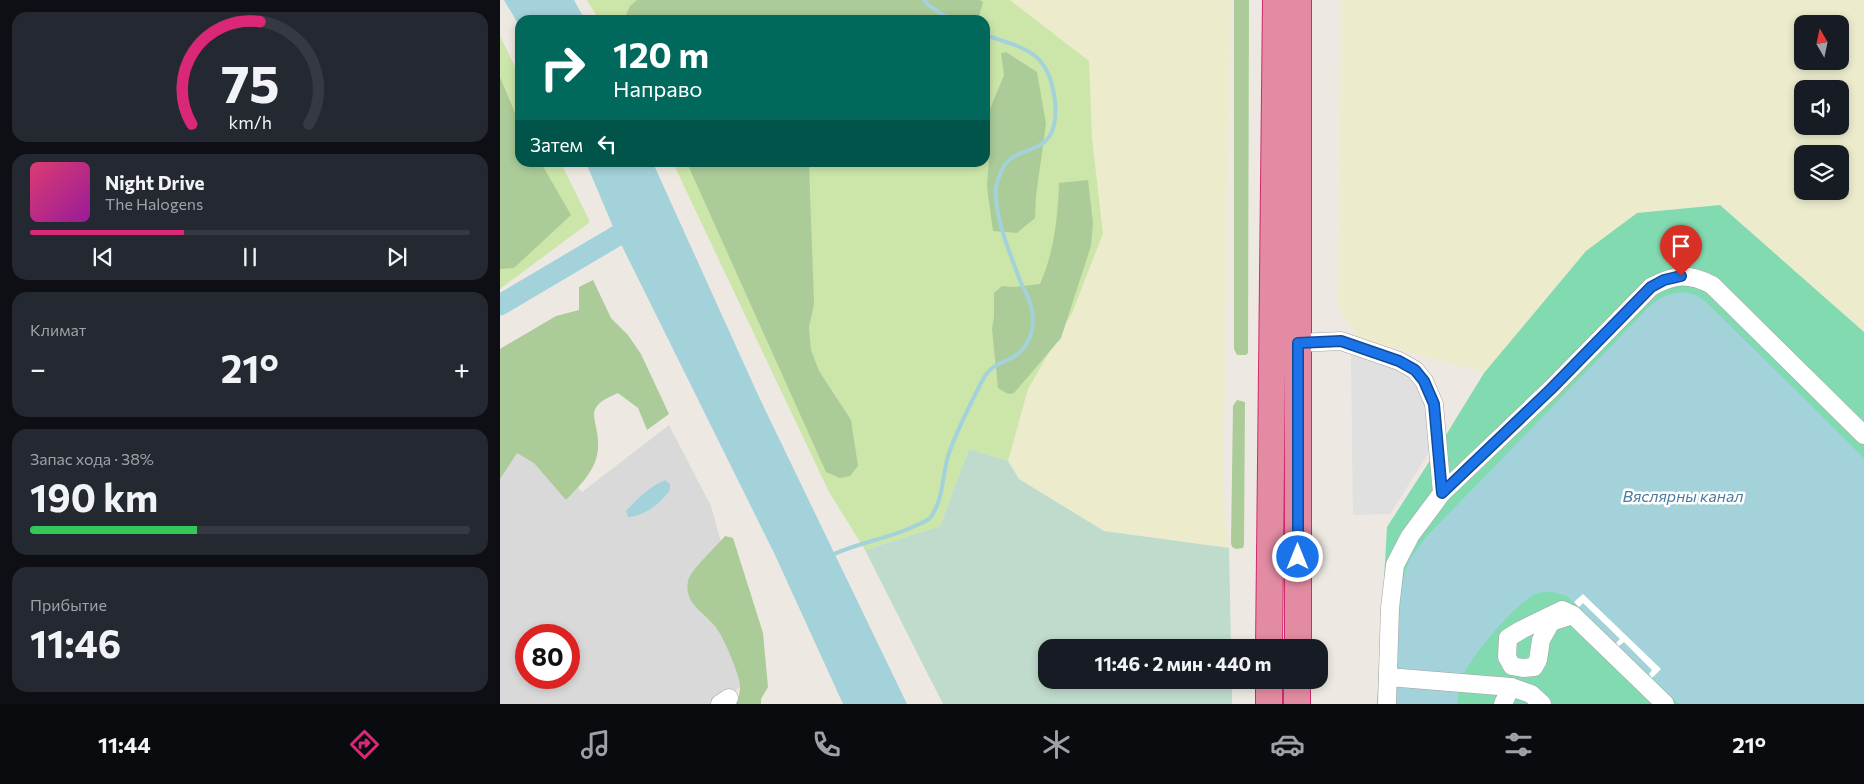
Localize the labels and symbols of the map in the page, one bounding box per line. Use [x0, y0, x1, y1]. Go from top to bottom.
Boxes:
north arrow [1794, 15, 1849, 70]
pin [1660, 225, 1702, 276]
water label: Вяслярны канал [1623, 486, 1743, 505]
position arrow [1271, 530, 1323, 582]
speed limit sign: 80 [515, 624, 580, 689]

